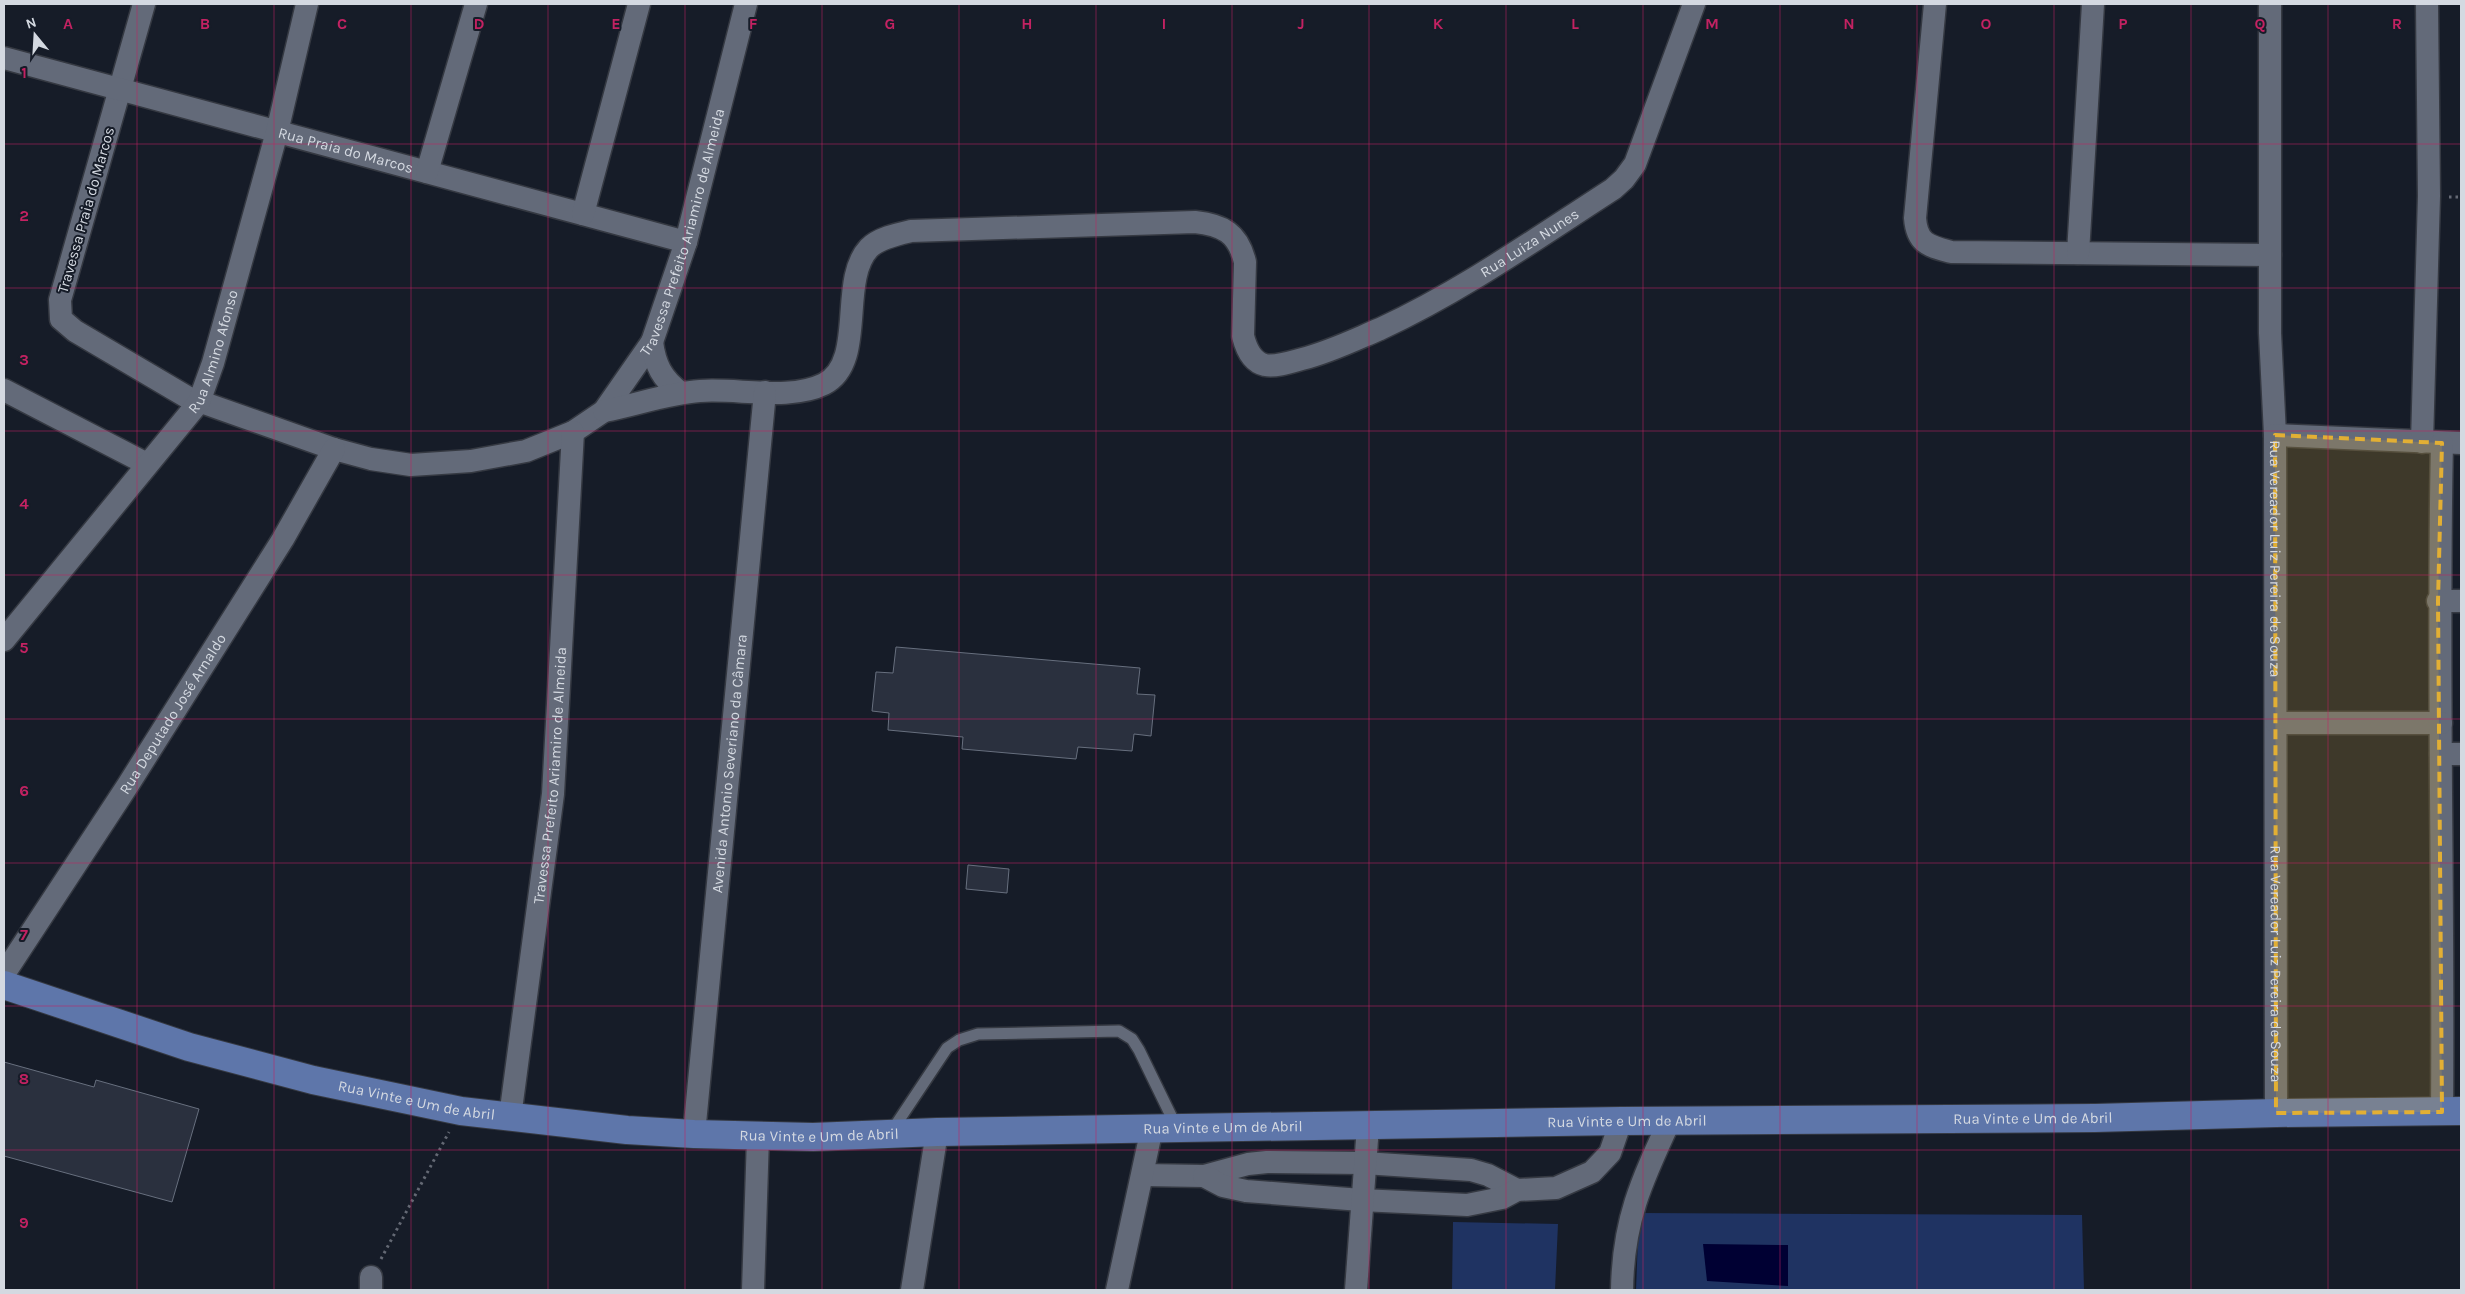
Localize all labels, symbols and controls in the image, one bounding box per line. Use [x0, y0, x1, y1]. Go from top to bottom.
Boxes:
north arrow [10, 10, 60, 60]
text: N [24, 13, 39, 33]
text: A [63, 14, 73, 33]
text: B [200, 14, 210, 33]
text: C [337, 14, 347, 33]
text: D [474, 14, 485, 33]
text: E [611, 14, 621, 33]
text: F [749, 14, 758, 33]
text: G [885, 14, 895, 33]
text: H [1021, 14, 1033, 33]
text: I [1162, 14, 1166, 33]
text: J [1297, 14, 1305, 33]
text: K [1433, 14, 1444, 33]
text: L [1571, 14, 1579, 33]
text: M [1705, 14, 1719, 33]
text: N [1843, 14, 1855, 33]
text: O [1981, 14, 1992, 33]
text: P [2118, 14, 2128, 33]
text: Q [2255, 14, 2266, 33]
text: R [2392, 14, 2402, 33]
text: 1 [21, 63, 27, 82]
street label: Travessa Prefeito Ariamiro de Almeida [636, 107, 728, 360]
street label: Rua Praia do Marcos [276, 123, 415, 177]
street label: Travessa Praia do Marcos [54, 125, 118, 295]
street label: Rua Luiza Nunes [1477, 205, 1582, 281]
text: 2 [19, 206, 29, 225]
street label: Rua Almino Afonso [184, 288, 242, 417]
text: 3 [19, 350, 29, 369]
street label: Rua Vereador Luiz Pereira de Souza [2266, 440, 2284, 678]
text: 4 [19, 494, 29, 513]
street label: Rua Deputado José Arnaldo [115, 630, 230, 798]
street label: Avenida Antonio Severiano da Câmara [708, 633, 751, 894]
text: 5 [19, 638, 29, 657]
street label: Travessa Prefeito Ariamiro de Almeida [529, 647, 570, 905]
text: 6 [19, 781, 29, 800]
street label: Rua Vereador Luiz Pereira de Souza [2267, 845, 2285, 1083]
text: 7 [20, 925, 28, 944]
text: 8 [19, 1069, 29, 1088]
street label: Rua Vinte e Um de Abril [336, 1076, 496, 1124]
street label: Rua Vinte e Um de Abril [1953, 1109, 2113, 1128]
street label: Rua Vinte e Um de Abril [1547, 1111, 1707, 1131]
street label: Rua Vinte e Um de Abril [1143, 1117, 1303, 1138]
street label: Rua Vinte e Um de Abril [739, 1125, 899, 1146]
text: 9 [19, 1213, 29, 1232]

